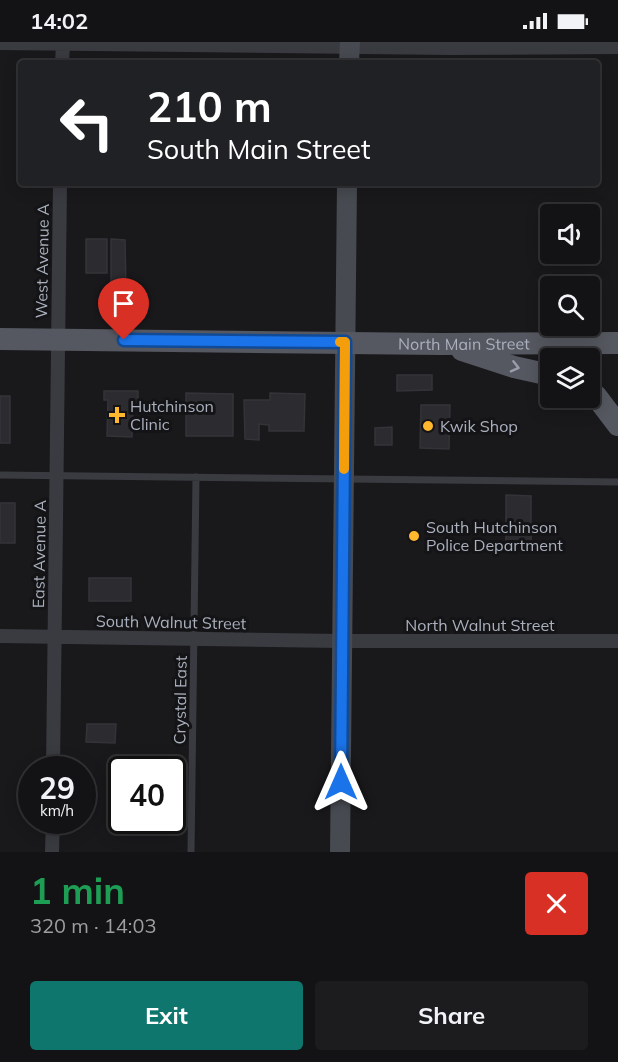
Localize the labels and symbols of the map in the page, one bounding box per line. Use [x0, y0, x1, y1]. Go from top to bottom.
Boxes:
street label: West Avenue A [31, 203, 53, 319]
pin [98, 278, 149, 340]
street label: North Main Street [398, 333, 530, 354]
one-way arrow [510, 359, 520, 372]
place label: Hutchinson Clinic [130, 396, 214, 434]
marker: Hutchinson Clinic [108, 406, 126, 424]
place label: Kwik Shop [440, 416, 518, 436]
marker: Kwik Shop [421, 419, 435, 433]
street label: East Avenue A [28, 500, 50, 608]
place label: South Hutchinson Police Department [426, 517, 563, 555]
marker: South Hutchinson Police Department [407, 529, 421, 543]
street label: South Walnut Street [96, 611, 247, 633]
street label: North Walnut Street [405, 615, 555, 635]
street label: Crystal East [169, 655, 191, 745]
position arrow [309, 750, 373, 814]
speed limit sign: 40 [108, 756, 186, 834]

